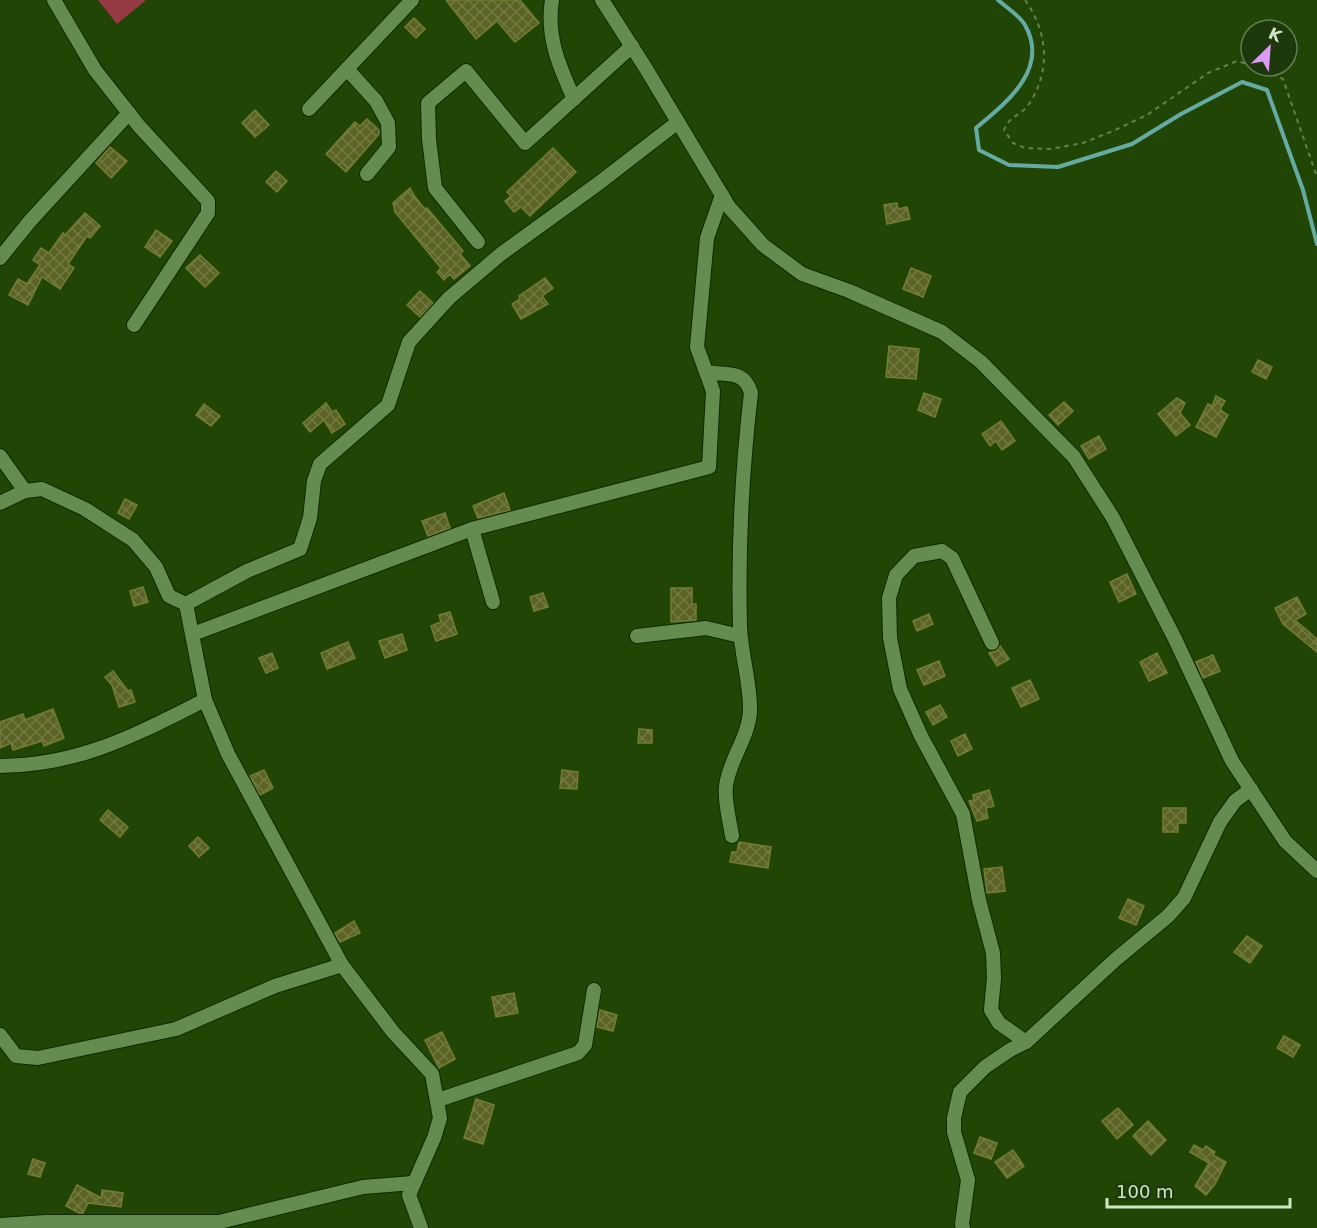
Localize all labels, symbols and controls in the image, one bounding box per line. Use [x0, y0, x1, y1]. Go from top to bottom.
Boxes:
north arrow [1239, 18, 1299, 78]
text: K [1265, 24, 1285, 46]
scale bar [1107, 1171, 1290, 1209]
text: 100 m [1116, 1181, 1174, 1202]

